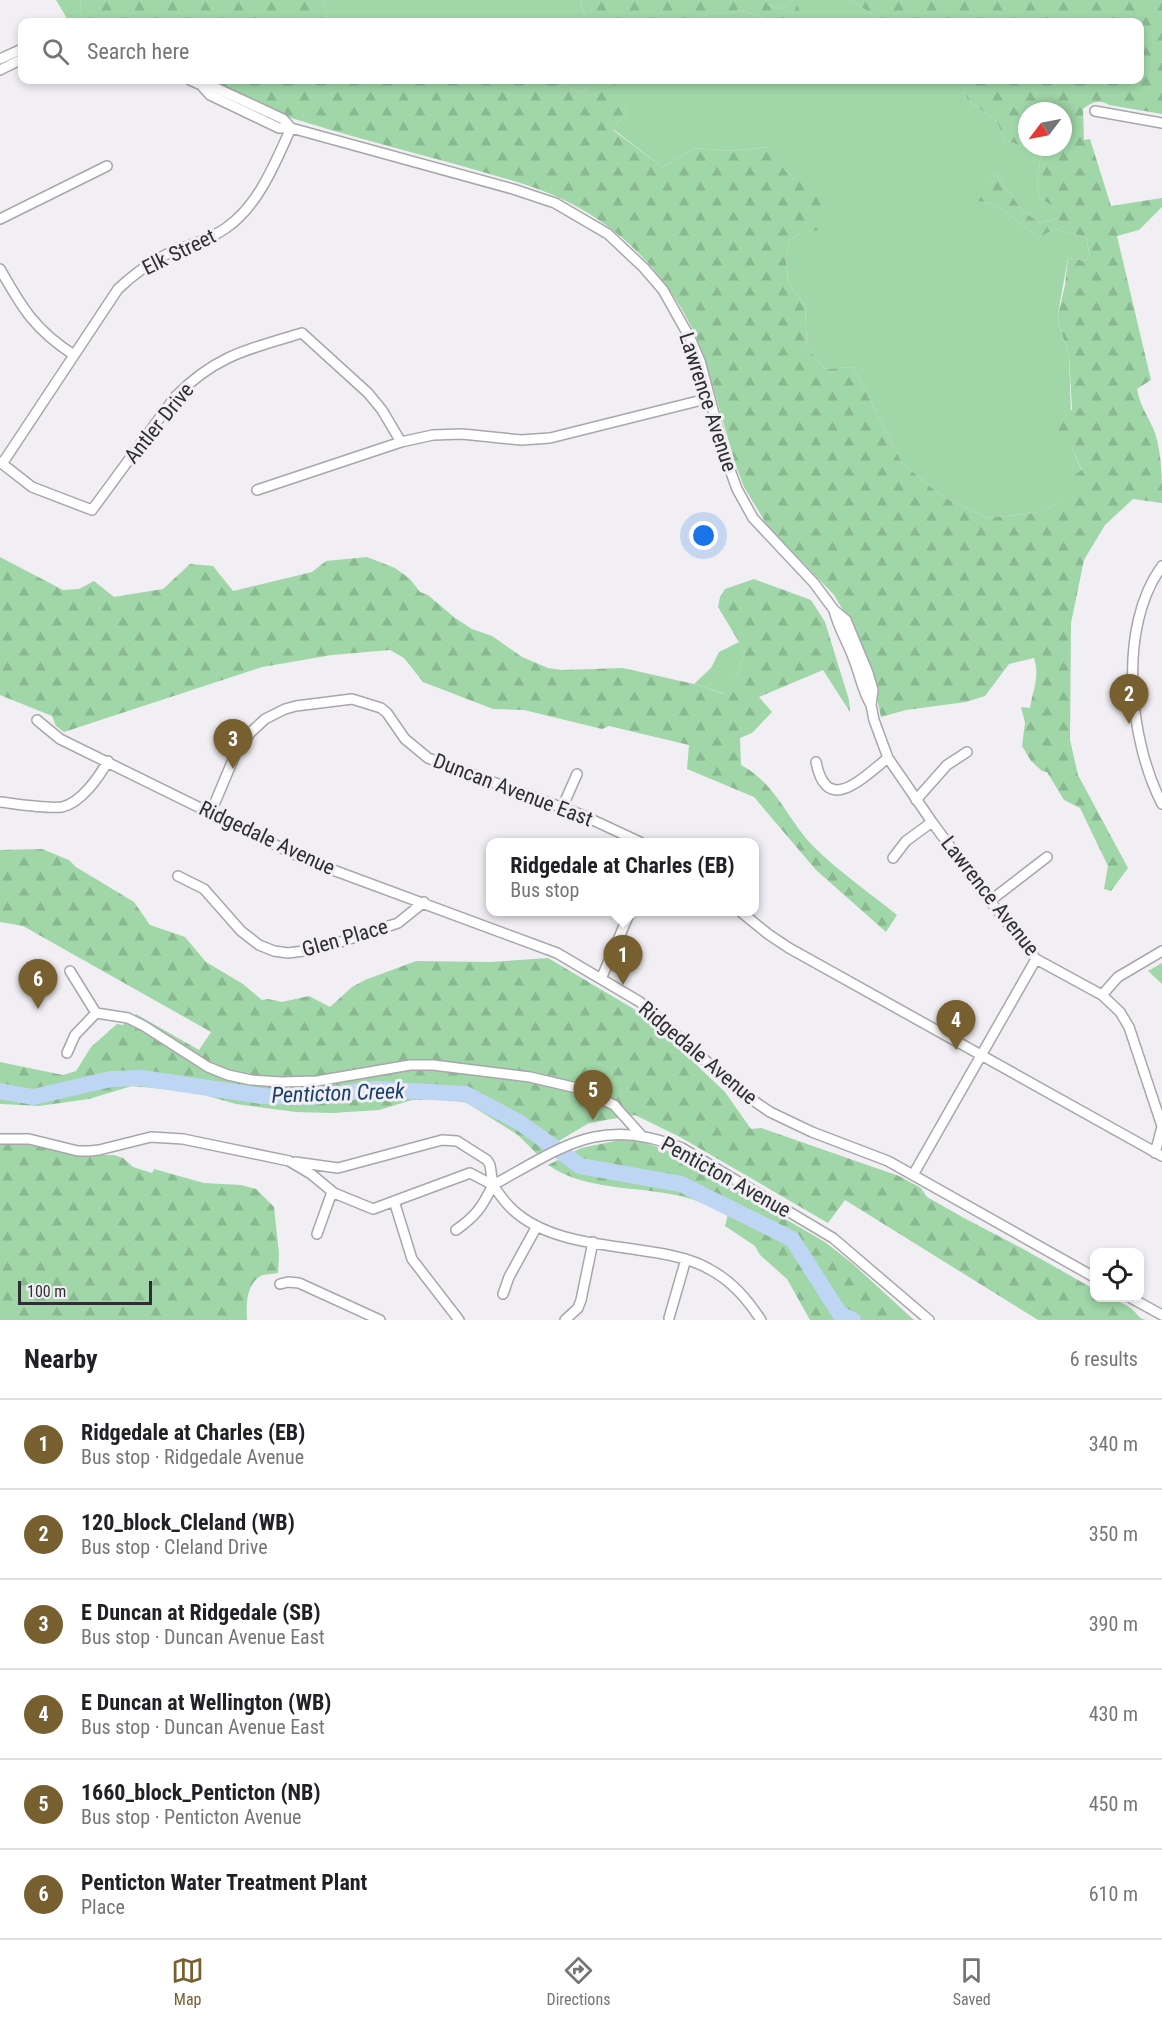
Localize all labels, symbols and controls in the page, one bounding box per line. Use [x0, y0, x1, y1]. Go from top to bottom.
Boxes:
search box [18, 18, 1144, 84]
icon: search [39, 35, 72, 68]
text: Search here [87, 39, 189, 64]
north arrow [1018, 102, 1072, 156]
street label: Elk Street [138, 224, 220, 280]
street label: Lawrence Avenue [674, 329, 742, 475]
street label: Antler Drive [119, 378, 199, 468]
your location [689, 521, 718, 550]
pin: 2 [1110, 674, 1148, 724]
pin: 3 [214, 720, 252, 769]
street label: Duncan Avenue East [430, 749, 596, 831]
street label: Ridgedale Avenue [195, 796, 339, 880]
street label: Lawrence Avenue [936, 832, 1044, 961]
popup [486, 838, 759, 916]
text: Ridgedale at Charles (EB) [510, 853, 735, 878]
text: Bus stop [510, 878, 579, 902]
street label: Glen Place [299, 914, 391, 962]
pin: 1 [604, 936, 642, 985]
pin: 6 [18, 960, 57, 1009]
street label: Ridgedale Avenue [634, 997, 762, 1110]
pin: 4 [936, 1000, 976, 1050]
pin: 5 [574, 1070, 612, 1120]
water label: Penticton Creek [271, 1078, 405, 1108]
street label: Penticton Avenue [657, 1132, 795, 1223]
map controls [1090, 1248, 1144, 1302]
button: locate [1090, 1248, 1144, 1302]
scale bar [18, 1278, 152, 1306]
text: 100 m [27, 1282, 66, 1301]
text: Nearby [24, 1344, 98, 1374]
text: 6 results [1070, 1347, 1138, 1371]
text: Ridgedale at Charles (EB) [81, 1420, 305, 1445]
text: 1 [38, 1432, 49, 1456]
text: 340 m [1089, 1432, 1138, 1456]
text: Bus stop · Ridgedale Avenue [81, 1445, 304, 1469]
text: 120_block_Cleland (WB) [81, 1510, 295, 1535]
text: 2 [38, 1522, 49, 1546]
text: 350 m [1089, 1522, 1138, 1546]
text: Bus stop · Cleland Drive [81, 1535, 268, 1559]
text: E Duncan at Ridgedale (SB) [81, 1600, 321, 1625]
text: 3 [38, 1612, 49, 1636]
text: 390 m [1089, 1612, 1138, 1636]
text: Bus stop · Duncan Avenue East [81, 1625, 325, 1649]
text: E Duncan at Wellington (WB) [81, 1690, 331, 1715]
text: 4 [38, 1702, 49, 1726]
text: 430 m [1089, 1702, 1138, 1726]
text: Bus stop · Duncan Avenue East [81, 1715, 325, 1739]
text: 1660_block_Penticton (NB) [81, 1780, 321, 1805]
text: 5 [38, 1792, 49, 1816]
text: 450 m [1089, 1792, 1138, 1816]
text: Bus stop · Penticton Avenue [81, 1805, 301, 1829]
text: Penticton Water Treatment Plant [81, 1870, 367, 1895]
text: 6 [38, 1882, 49, 1906]
text: 610 m [1089, 1882, 1138, 1906]
text: Place [81, 1895, 125, 1919]
tab: Map [171, 1954, 204, 2009]
tab: Directions [547, 1954, 610, 2009]
tab: Saved [953, 1954, 991, 2009]

